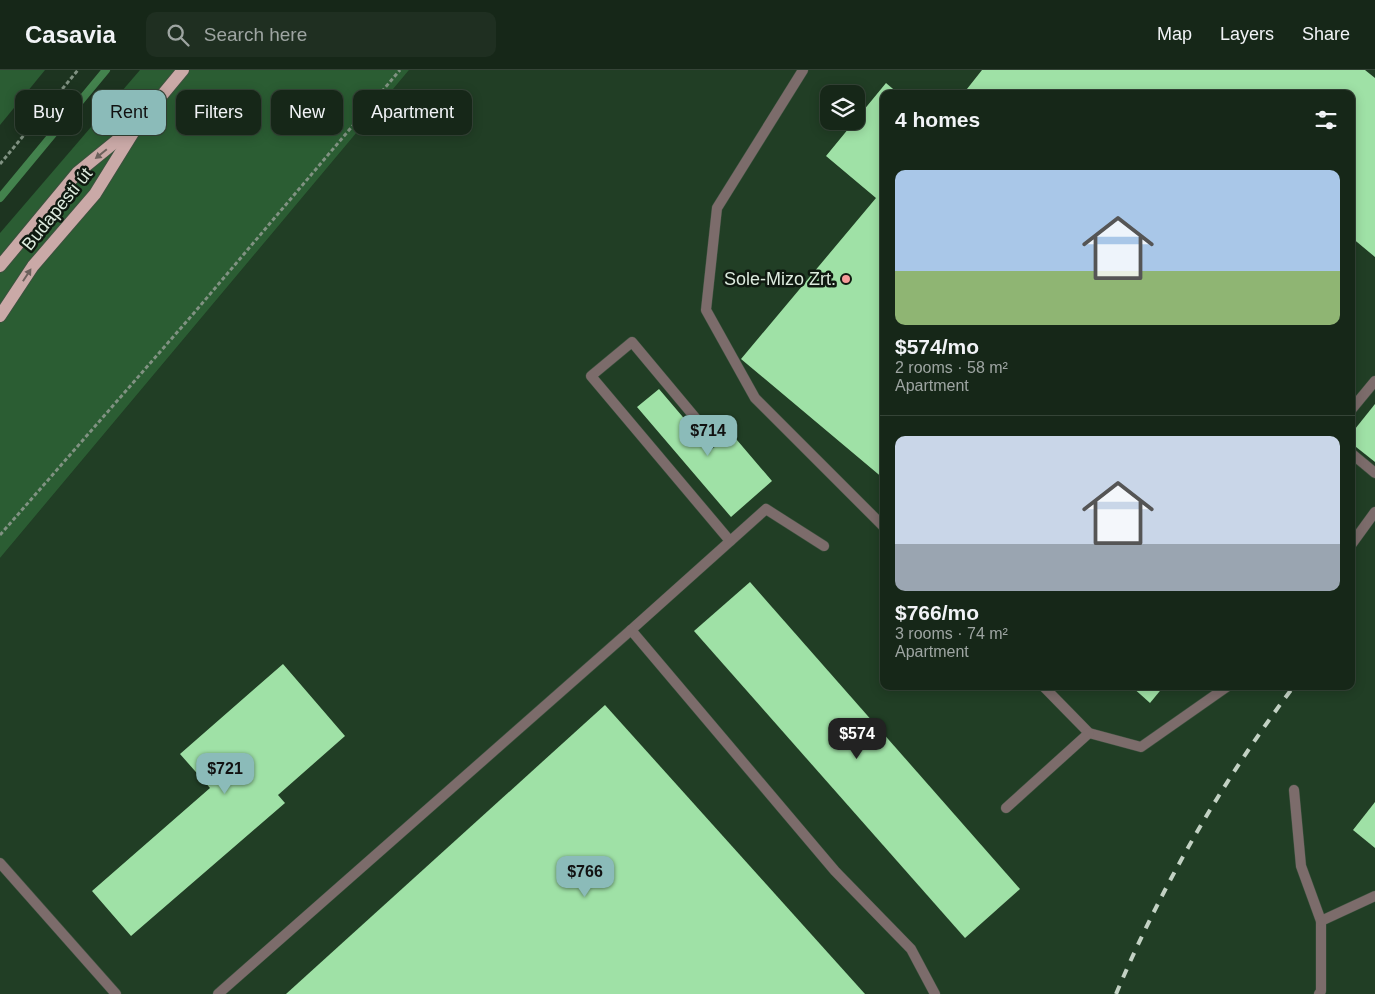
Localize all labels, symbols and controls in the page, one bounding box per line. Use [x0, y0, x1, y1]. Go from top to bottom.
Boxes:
search box [146, 12, 496, 57]
text: Casavia [25, 21, 116, 48]
icon: search [164, 21, 192, 49]
text: Search here [204, 24, 307, 45]
text: Map [1157, 24, 1192, 44]
text: Layers [1220, 24, 1274, 44]
text: Share [1302, 24, 1350, 44]
map controls [820, 85, 865, 130]
button: layers [820, 85, 865, 130]
chip: Buy [15, 90, 82, 135]
chip: Rent [92, 90, 166, 135]
chip: Filters [176, 90, 261, 135]
chip: New [271, 90, 343, 135]
chip: Apartment [353, 90, 472, 135]
icon: filters [1312, 106, 1340, 134]
text: 4 homes [895, 108, 980, 131]
one-way arrow [95, 148, 108, 159]
street label: Budapesti út [18, 164, 96, 254]
icon: home [1073, 203, 1163, 293]
one-way arrow [22, 268, 32, 282]
place label: Sole-Mizo Zrt. [724, 269, 836, 289]
marker: Sole-Mizo Zrt. [840, 273, 852, 285]
text: $574/mo [895, 335, 979, 358]
text: 2 rooms · 58 m² [895, 359, 1008, 376]
text: Apartment [895, 377, 969, 394]
pin: $714 [678, 414, 738, 457]
text: $714 [690, 422, 726, 439]
icon: home [1073, 468, 1163, 558]
text: $766/mo [895, 601, 979, 624]
text: 3 rooms · 74 m² [895, 625, 1008, 642]
text: Apartment [895, 643, 969, 660]
pin: $574 [827, 718, 887, 760]
text: $574 [839, 725, 875, 742]
pin: $721 [195, 752, 255, 795]
text: $721 [207, 760, 243, 777]
pin: $766 [555, 856, 615, 898]
text: $766 [567, 863, 603, 880]

